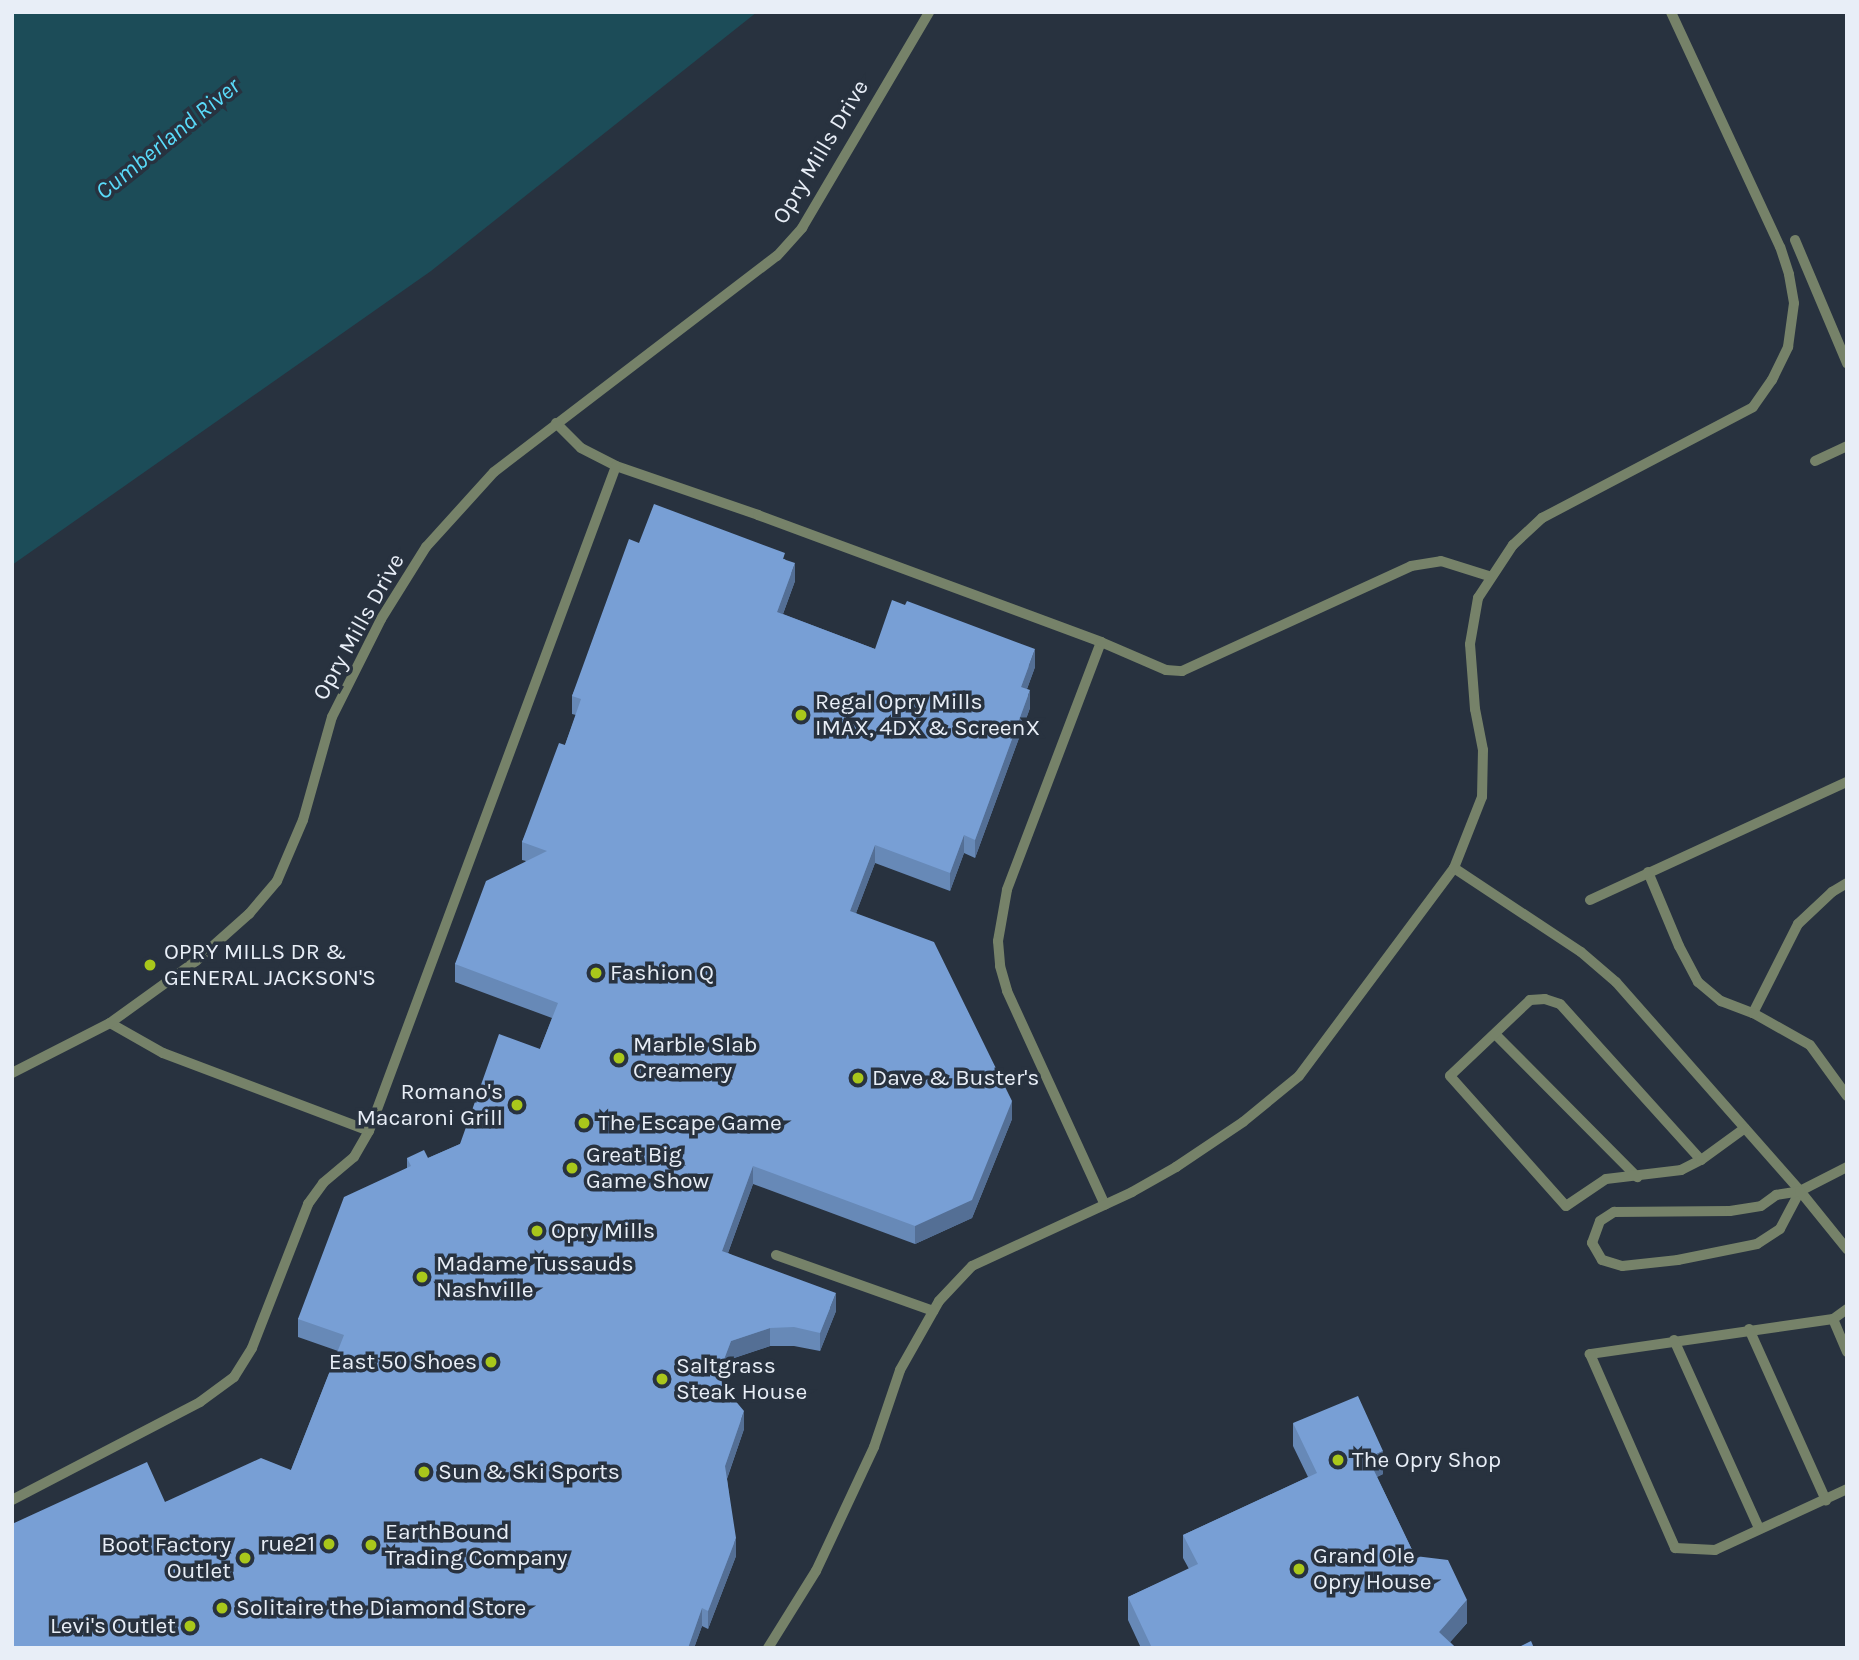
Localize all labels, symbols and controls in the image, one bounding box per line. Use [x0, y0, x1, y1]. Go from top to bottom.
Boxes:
water label: Cumberland River [90, 72, 246, 206]
street label: Opry Mills Drive [767, 75, 875, 229]
street label: Opry Mills Drive [307, 549, 411, 705]
place label: Regal Opry Mills IMAX, 4DX & ScreenX [815, 688, 1040, 742]
marker: Regal Opry Mills IMAX, 4DX & ScreenX [793, 707, 809, 723]
place label: OPRY MILLS DR & GENERAL JACKSON'S [164, 938, 376, 992]
marker: OPRY MILLS DR & GENERAL JACKSON'S [142, 957, 158, 973]
place label: Fashion Q [610, 959, 714, 987]
marker: Fashion Q [588, 965, 604, 981]
place label: Marble Slab Creamery [633, 1031, 757, 1085]
marker: Marble Slab Creamery [611, 1050, 627, 1066]
place label: Dave & Buster's [872, 1064, 1039, 1092]
marker: Dave & Buster's [850, 1070, 866, 1086]
place label: Romano's Macaroni Grill [356, 1078, 503, 1132]
marker: Romano's Macaroni Grill [509, 1097, 525, 1113]
place label: The Escape Game [598, 1109, 782, 1137]
marker: The Escape Game [576, 1115, 592, 1131]
place label: Great Big Game Show [586, 1141, 709, 1195]
marker: Great Big Game Show [564, 1160, 580, 1176]
place label: Opry Mills [551, 1217, 655, 1245]
marker: Opry Mills [529, 1223, 545, 1239]
place label: Madame Tussauds Nashville [436, 1250, 634, 1304]
marker: Madame Tussauds Nashville [414, 1269, 430, 1285]
place label: East 50 Shoes [329, 1348, 477, 1376]
place label: Saltgrass Steak House [676, 1352, 807, 1406]
marker: East 50 Shoes [483, 1354, 499, 1370]
marker: Saltgrass Steak House [654, 1371, 670, 1387]
place label: The Opry Shop [1352, 1446, 1501, 1474]
marker: The Opry Shop [1330, 1452, 1346, 1468]
place label: Sun & Ski Sports [438, 1458, 620, 1486]
marker: Sun & Ski Sports [416, 1464, 432, 1480]
place label: EarthBound Trading Company [385, 1518, 567, 1572]
place label: rue21 [260, 1530, 315, 1558]
place label: Boot Factory Outlet [101, 1531, 231, 1585]
marker: rue21 [321, 1536, 337, 1552]
marker: EarthBound Trading Company [363, 1537, 379, 1553]
place label: Grand Ole Opry House [1313, 1542, 1432, 1596]
marker: Boot Factory Outlet [237, 1550, 253, 1566]
marker: Grand Ole Opry House [1291, 1561, 1307, 1577]
place label: Solitaire the Diamond Store [236, 1594, 526, 1622]
marker: Solitaire the Diamond Store [214, 1600, 230, 1616]
place label: Levi's Outlet [50, 1612, 176, 1640]
marker: Levi's Outlet [182, 1618, 198, 1634]

